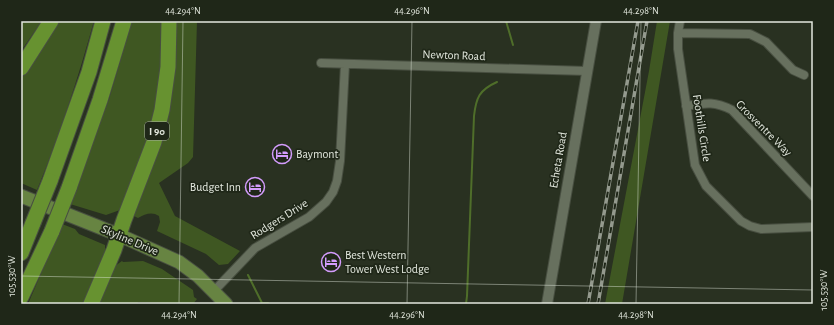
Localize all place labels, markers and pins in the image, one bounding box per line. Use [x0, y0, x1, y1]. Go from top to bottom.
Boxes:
hotel icon: Baymont [271, 143, 293, 165]
place label: Baymont [296, 148, 339, 161]
hotel icon: Budget Inn [244, 176, 266, 198]
place label: Budget Inn [190, 181, 241, 193]
place label: Best Western Tower West Lodge [345, 249, 429, 275]
hotel icon: Best Western Tower West Lodge [320, 251, 342, 273]

